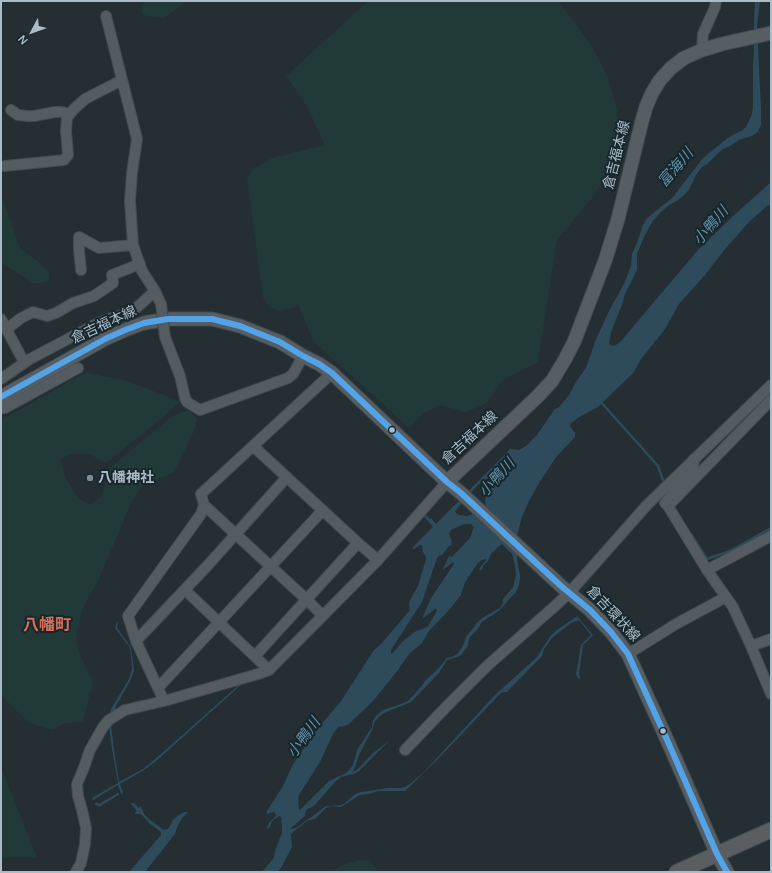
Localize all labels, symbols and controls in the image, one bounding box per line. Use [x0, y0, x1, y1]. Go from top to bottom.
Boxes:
north arrow [12, 12, 52, 52]
text: N [14, 32, 31, 48]
street label: 倉吉福本線 [600, 119, 634, 191]
water label: 富海川 [654, 145, 698, 191]
water label: 小鴨川 [689, 203, 733, 249]
street label: 倉吉福本線 [69, 303, 139, 347]
street label: 倉吉福本線 [439, 408, 501, 468]
unlabelled marker [387, 425, 397, 435]
water label: 小鴨川 [475, 455, 519, 501]
place label: 八幡神社 [98, 470, 154, 486]
marker: 八幡神社 [85, 473, 95, 483]
street label: 倉吉環状線 [583, 583, 643, 645]
district label: 八幡町 [23, 616, 71, 636]
water label: 小鴨川 [283, 715, 325, 761]
unlabelled marker [658, 726, 668, 736]

